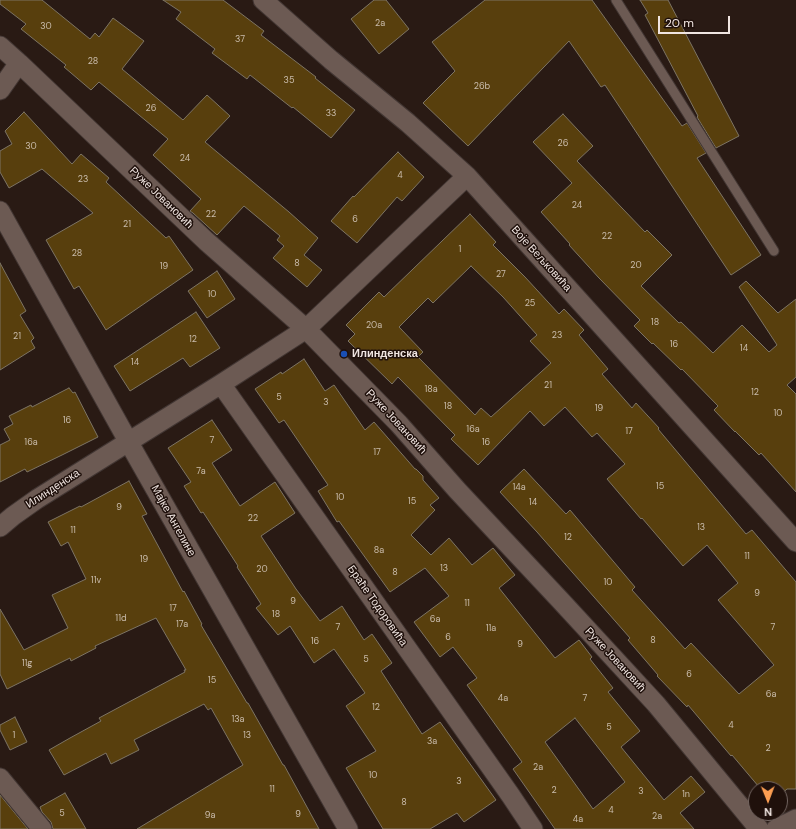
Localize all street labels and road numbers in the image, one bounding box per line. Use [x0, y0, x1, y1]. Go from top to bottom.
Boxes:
street label: Руже Јовановић [127, 164, 195, 232]
street label: Воје Вељковића [508, 224, 574, 294]
street label: Руже Јовановић [363, 387, 429, 457]
street label: Илинденска [23, 467, 83, 511]
street label: Мајке Ангелине [148, 483, 198, 559]
street label: Браће Тодоровића [344, 563, 410, 649]
street label: Руже Јовановић [582, 625, 648, 695]

